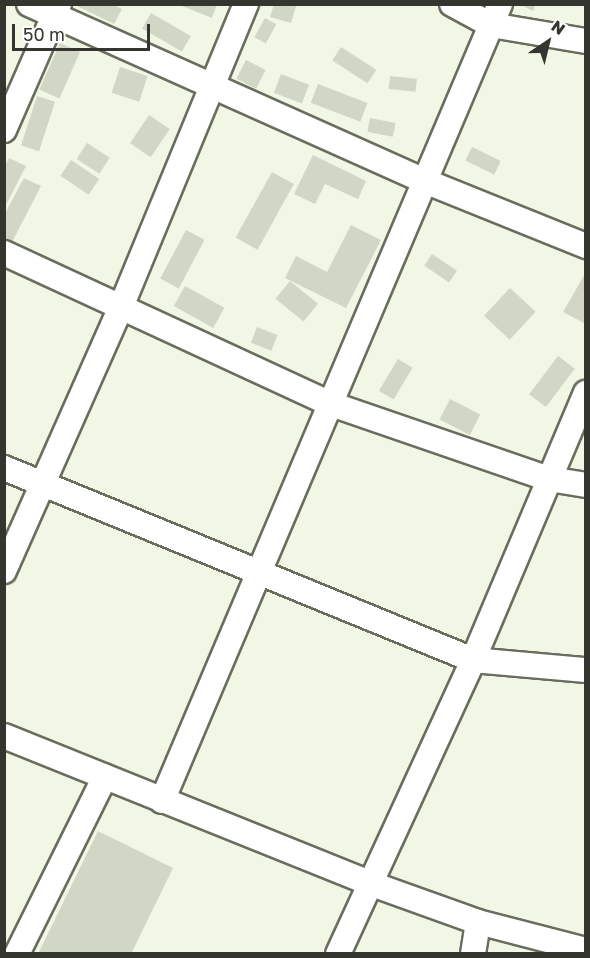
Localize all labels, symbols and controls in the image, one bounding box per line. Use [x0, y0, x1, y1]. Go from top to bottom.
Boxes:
scale bar [15, 12, 153, 50]
north arrow [518, 12, 578, 72]
text: N [548, 16, 569, 39]
text: 50 m [23, 23, 65, 45]

